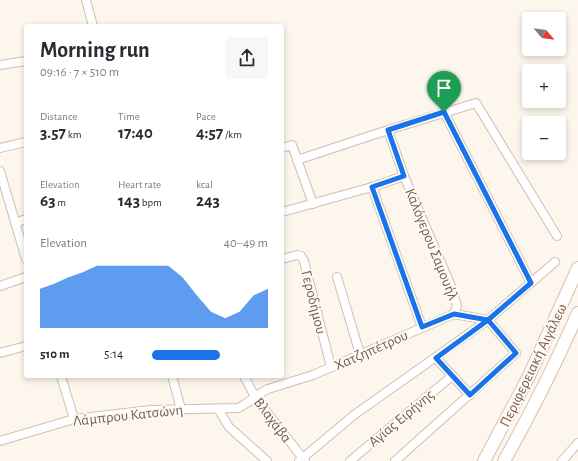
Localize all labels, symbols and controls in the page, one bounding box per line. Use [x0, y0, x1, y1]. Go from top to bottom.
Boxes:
north arrow [522, 12, 566, 56]
map controls [522, 12, 566, 160]
button: share [226, 37, 268, 79]
text: Morning run [40, 39, 150, 61]
button: + [522, 64, 566, 108]
text: 09:16 · 7 × 510 m [40, 66, 119, 79]
pin [427, 71, 461, 112]
icon: arrive [433, 77, 455, 99]
text: Distance [40, 111, 77, 122]
text: Time [118, 111, 140, 122]
text: Pace [196, 111, 216, 122]
button: − [522, 116, 566, 160]
text: 3.57 [40, 124, 66, 141]
text: 17:40 [118, 124, 153, 141]
text: 4:57 [196, 124, 223, 141]
text: km [66, 129, 82, 140]
text: /km [223, 129, 242, 140]
text: Elevation [40, 179, 80, 190]
text: Heart rate [118, 179, 161, 190]
text: kcal [196, 179, 213, 190]
street label: Καλόγερου Σαμουήλ [402, 186, 461, 302]
text: 63 [40, 192, 56, 209]
text: 143 [118, 192, 140, 209]
text: 243 [196, 192, 220, 209]
text: m [56, 197, 66, 208]
text: bpm [140, 197, 162, 208]
text: Elevation [40, 237, 87, 250]
text: 40–49 m [224, 237, 268, 250]
street label: Γεροδήμου [298, 269, 329, 336]
street label: Περιφερειακή Αιγάλεω [497, 301, 570, 429]
street label: Χατζηπέτρου [332, 328, 410, 373]
text: 510 m [40, 348, 70, 361]
text: 5:14 [104, 348, 123, 361]
street label: Αγίας Ειρήνης [366, 387, 437, 450]
street label: Βλαχάβα [251, 395, 294, 446]
street label: Λάμπρου Κατσώνη [72, 402, 184, 429]

